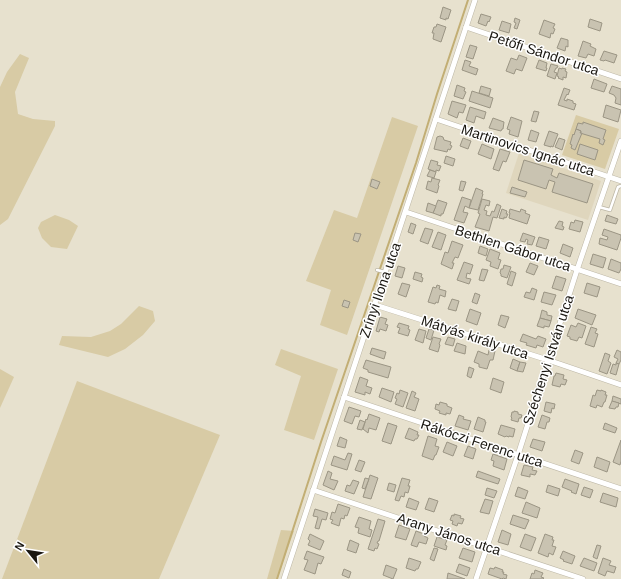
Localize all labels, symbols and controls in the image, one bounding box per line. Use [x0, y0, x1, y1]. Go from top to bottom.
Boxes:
street label: Petőfi Sándor utca [487, 28, 601, 78]
street label: Martinovics Ignác utca [459, 121, 597, 179]
street label: Bethlen Gábor utca [453, 222, 573, 274]
street label: Zrínyi Ilona utca [356, 240, 404, 340]
street label: Széchenyi István utca [519, 293, 577, 427]
street label: Mátyás király utca [419, 312, 531, 362]
street label: Rákóczi Ferenc utca [419, 416, 545, 470]
street label: Arany János utca [395, 510, 503, 558]
north arrow [8, 531, 48, 571]
text: N [12, 540, 27, 552]

